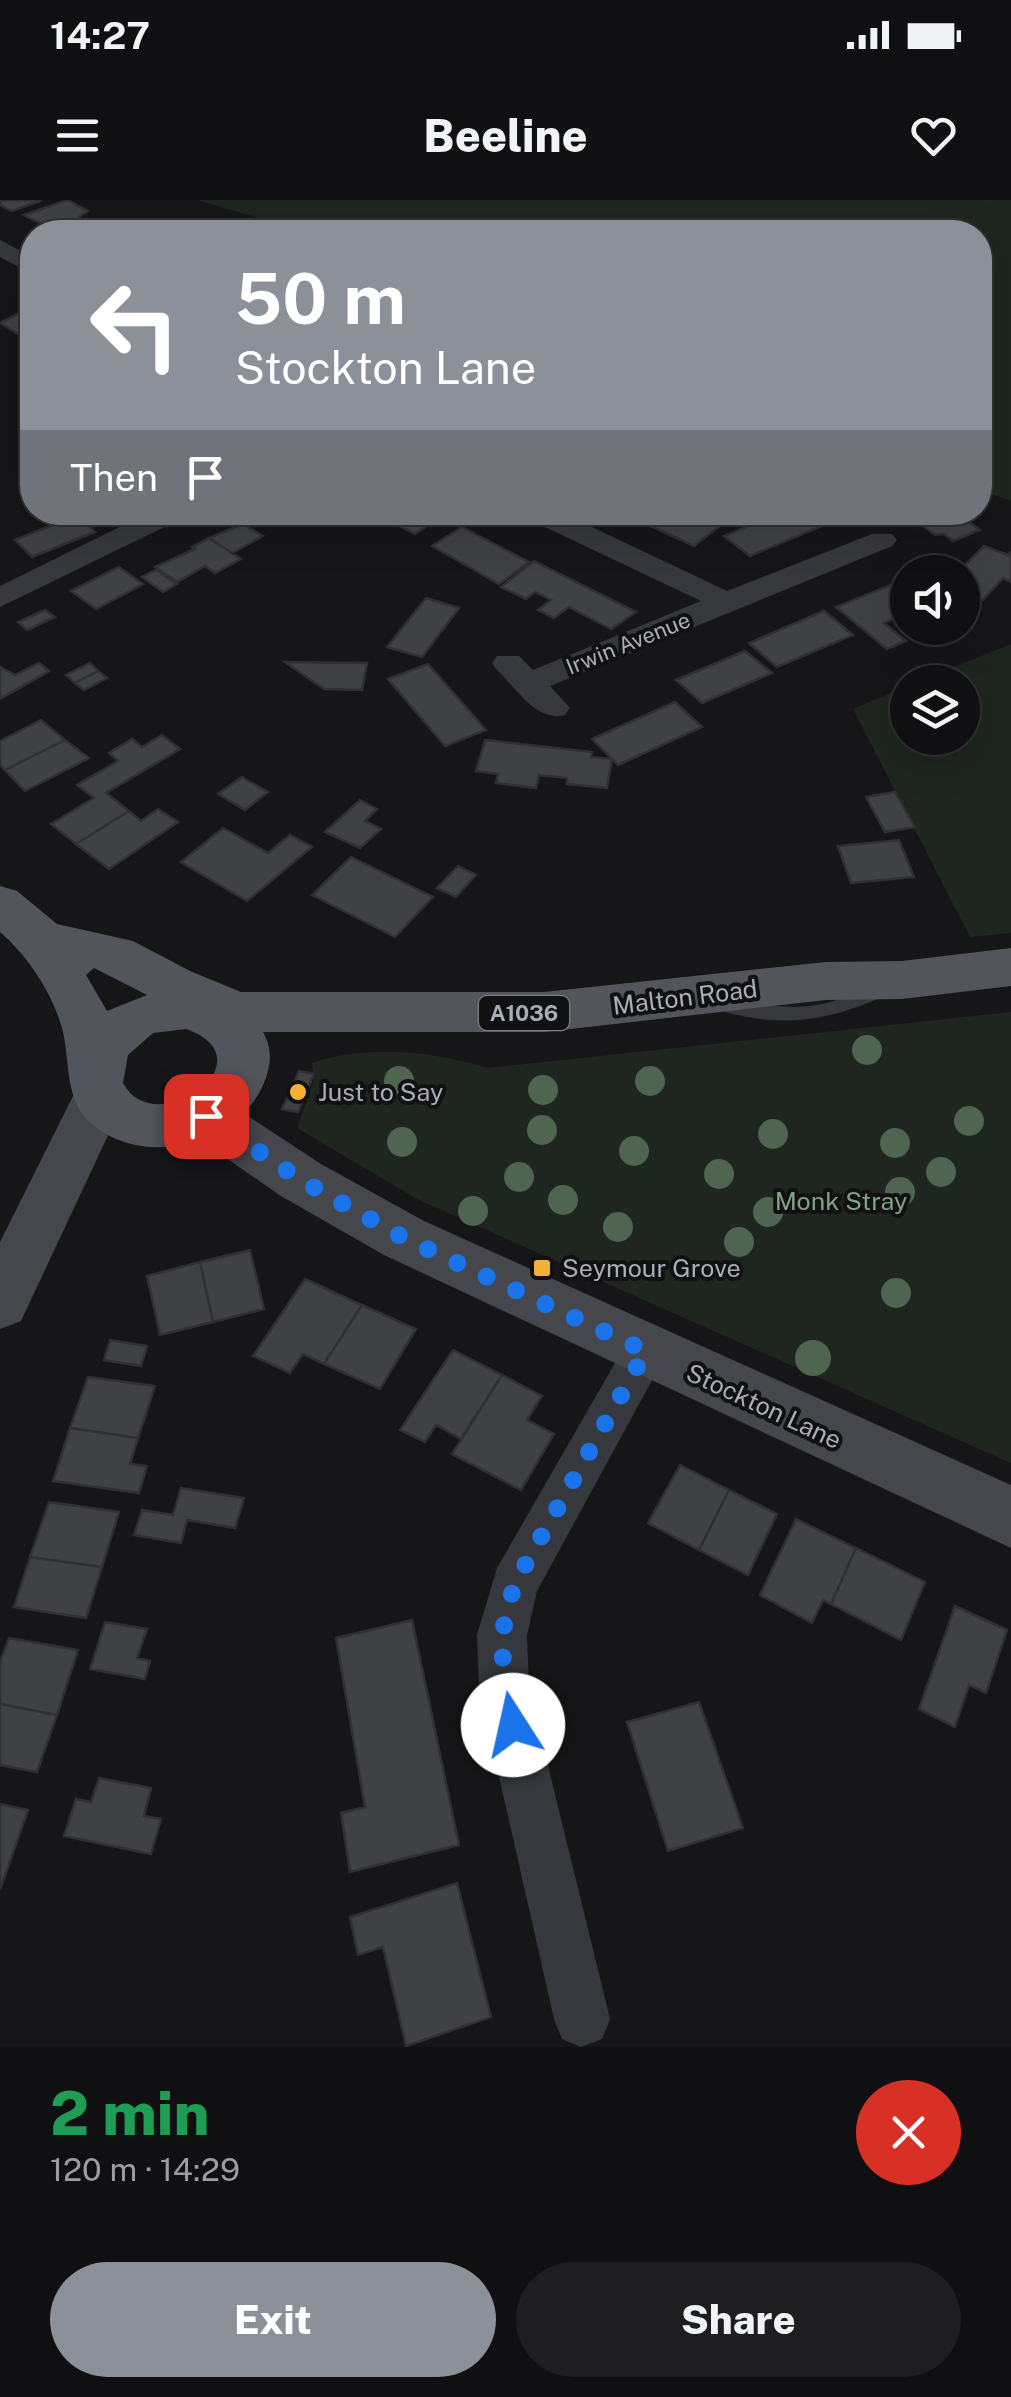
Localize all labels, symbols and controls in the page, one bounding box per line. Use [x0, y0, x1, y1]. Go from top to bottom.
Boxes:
text: 14:27 [50, 13, 150, 58]
icon: menu [50, 108, 105, 163]
icon: heart [906, 108, 961, 163]
text: Beeline [423, 109, 588, 162]
text: 50 m [235, 257, 406, 340]
icon: left [70, 260, 200, 390]
text: Stockton Lane [235, 341, 536, 394]
icon: arrive [178, 450, 233, 505]
text: Then [70, 455, 158, 500]
map controls [890, 555, 980, 755]
button: sound [890, 555, 980, 645]
street label: Irwin Avenue [562, 606, 694, 680]
button: layers [890, 665, 980, 755]
street label: Malton Road [611, 973, 759, 1021]
road number: A1036 [479, 996, 569, 1030]
pin [164, 1074, 249, 1159]
place label: Just to Say [318, 1077, 443, 1107]
marker: Just to Say [287, 1081, 309, 1103]
icon: arrive [179, 1089, 234, 1144]
park label: Monk Stray [775, 1186, 907, 1216]
place label: Seymour Grove [562, 1253, 741, 1283]
marker: Seymour Grove [531, 1257, 553, 1279]
street label: Stockton Lane [682, 1357, 846, 1455]
position arrow [461, 1673, 565, 1777]
text: 2 min [50, 2078, 209, 2149]
button: close [856, 2080, 961, 2185]
text: 120 m · 14:29 [50, 2151, 240, 2188]
button: Exit [50, 2262, 496, 2377]
button: Share [516, 2262, 961, 2377]

